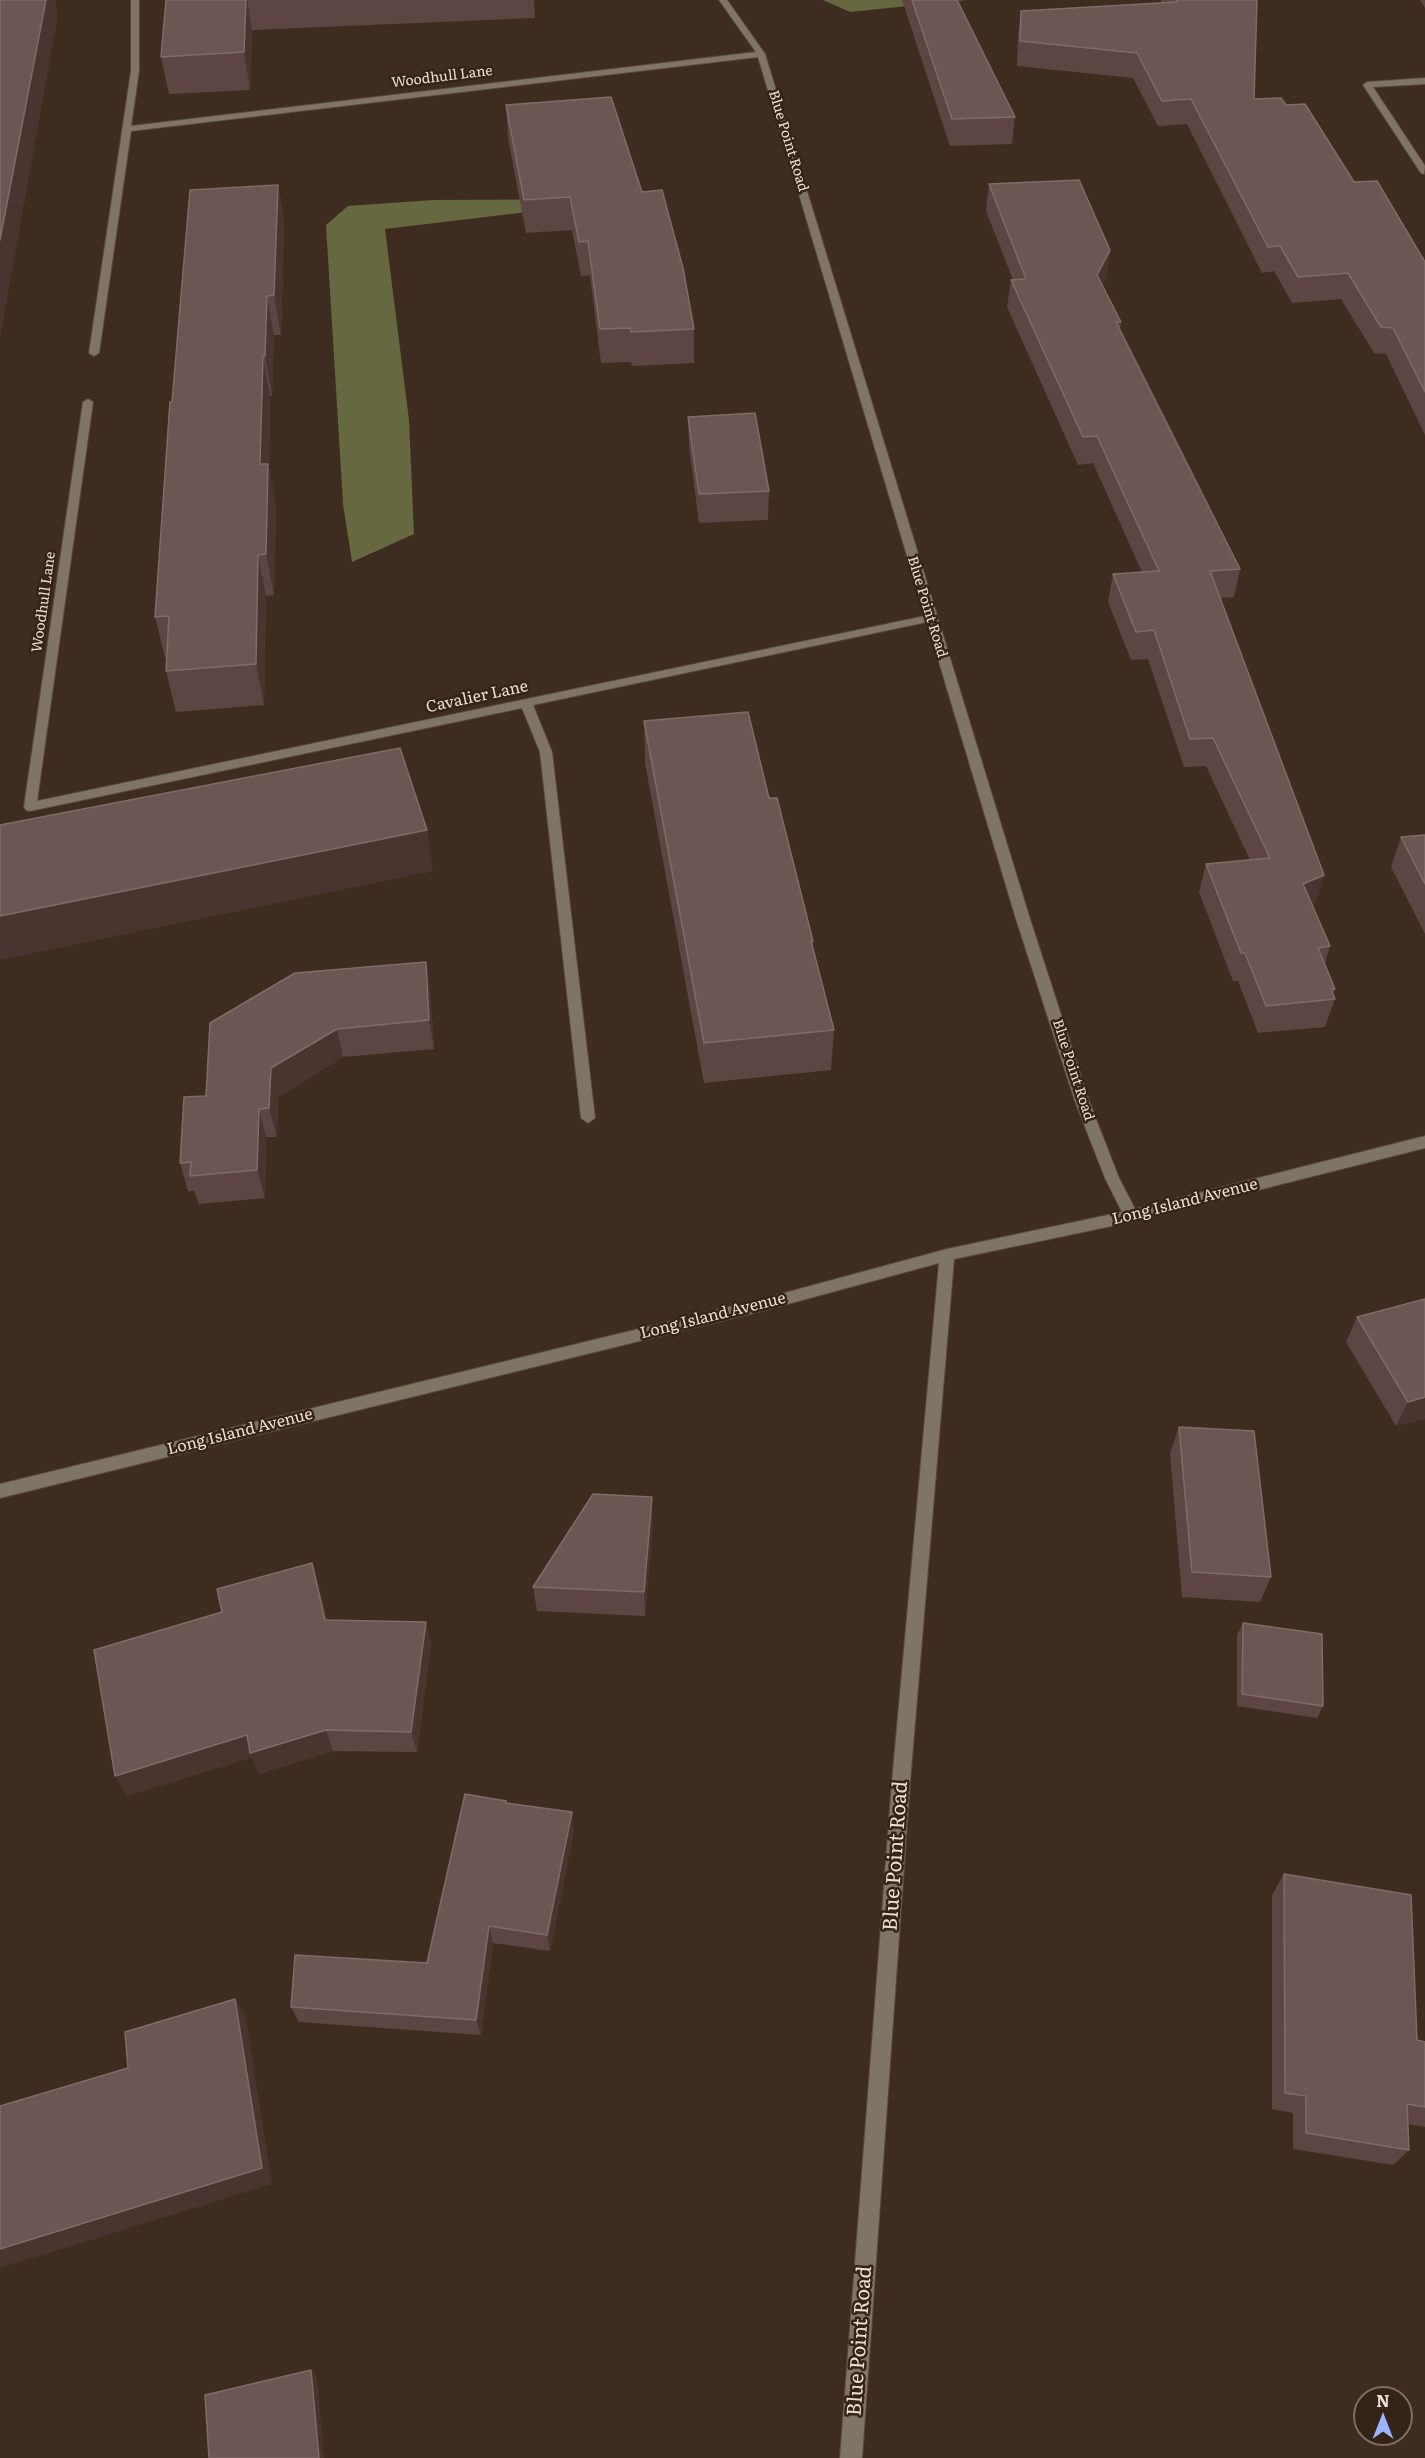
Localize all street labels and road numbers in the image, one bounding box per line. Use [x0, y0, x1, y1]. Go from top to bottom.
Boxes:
street label: Woodhull Lane [390, 62, 494, 92]
street label: Blue Point Road [765, 88, 811, 194]
street label: Woodhull Lane [29, 550, 59, 654]
street label: Blue Point Road [904, 554, 950, 660]
street label: Cavalier Lane [424, 677, 530, 717]
street label: Blue Point Road [1049, 1017, 1097, 1123]
street label: Long Island Avenue [1110, 1175, 1260, 1229]
street label: Long Island Avenue [638, 1289, 788, 1343]
street label: Long Island Avenue [165, 1405, 315, 1459]
street label: Blue Point Road [879, 1780, 913, 1932]
street label: Blue Point Road [843, 2265, 877, 2417]

